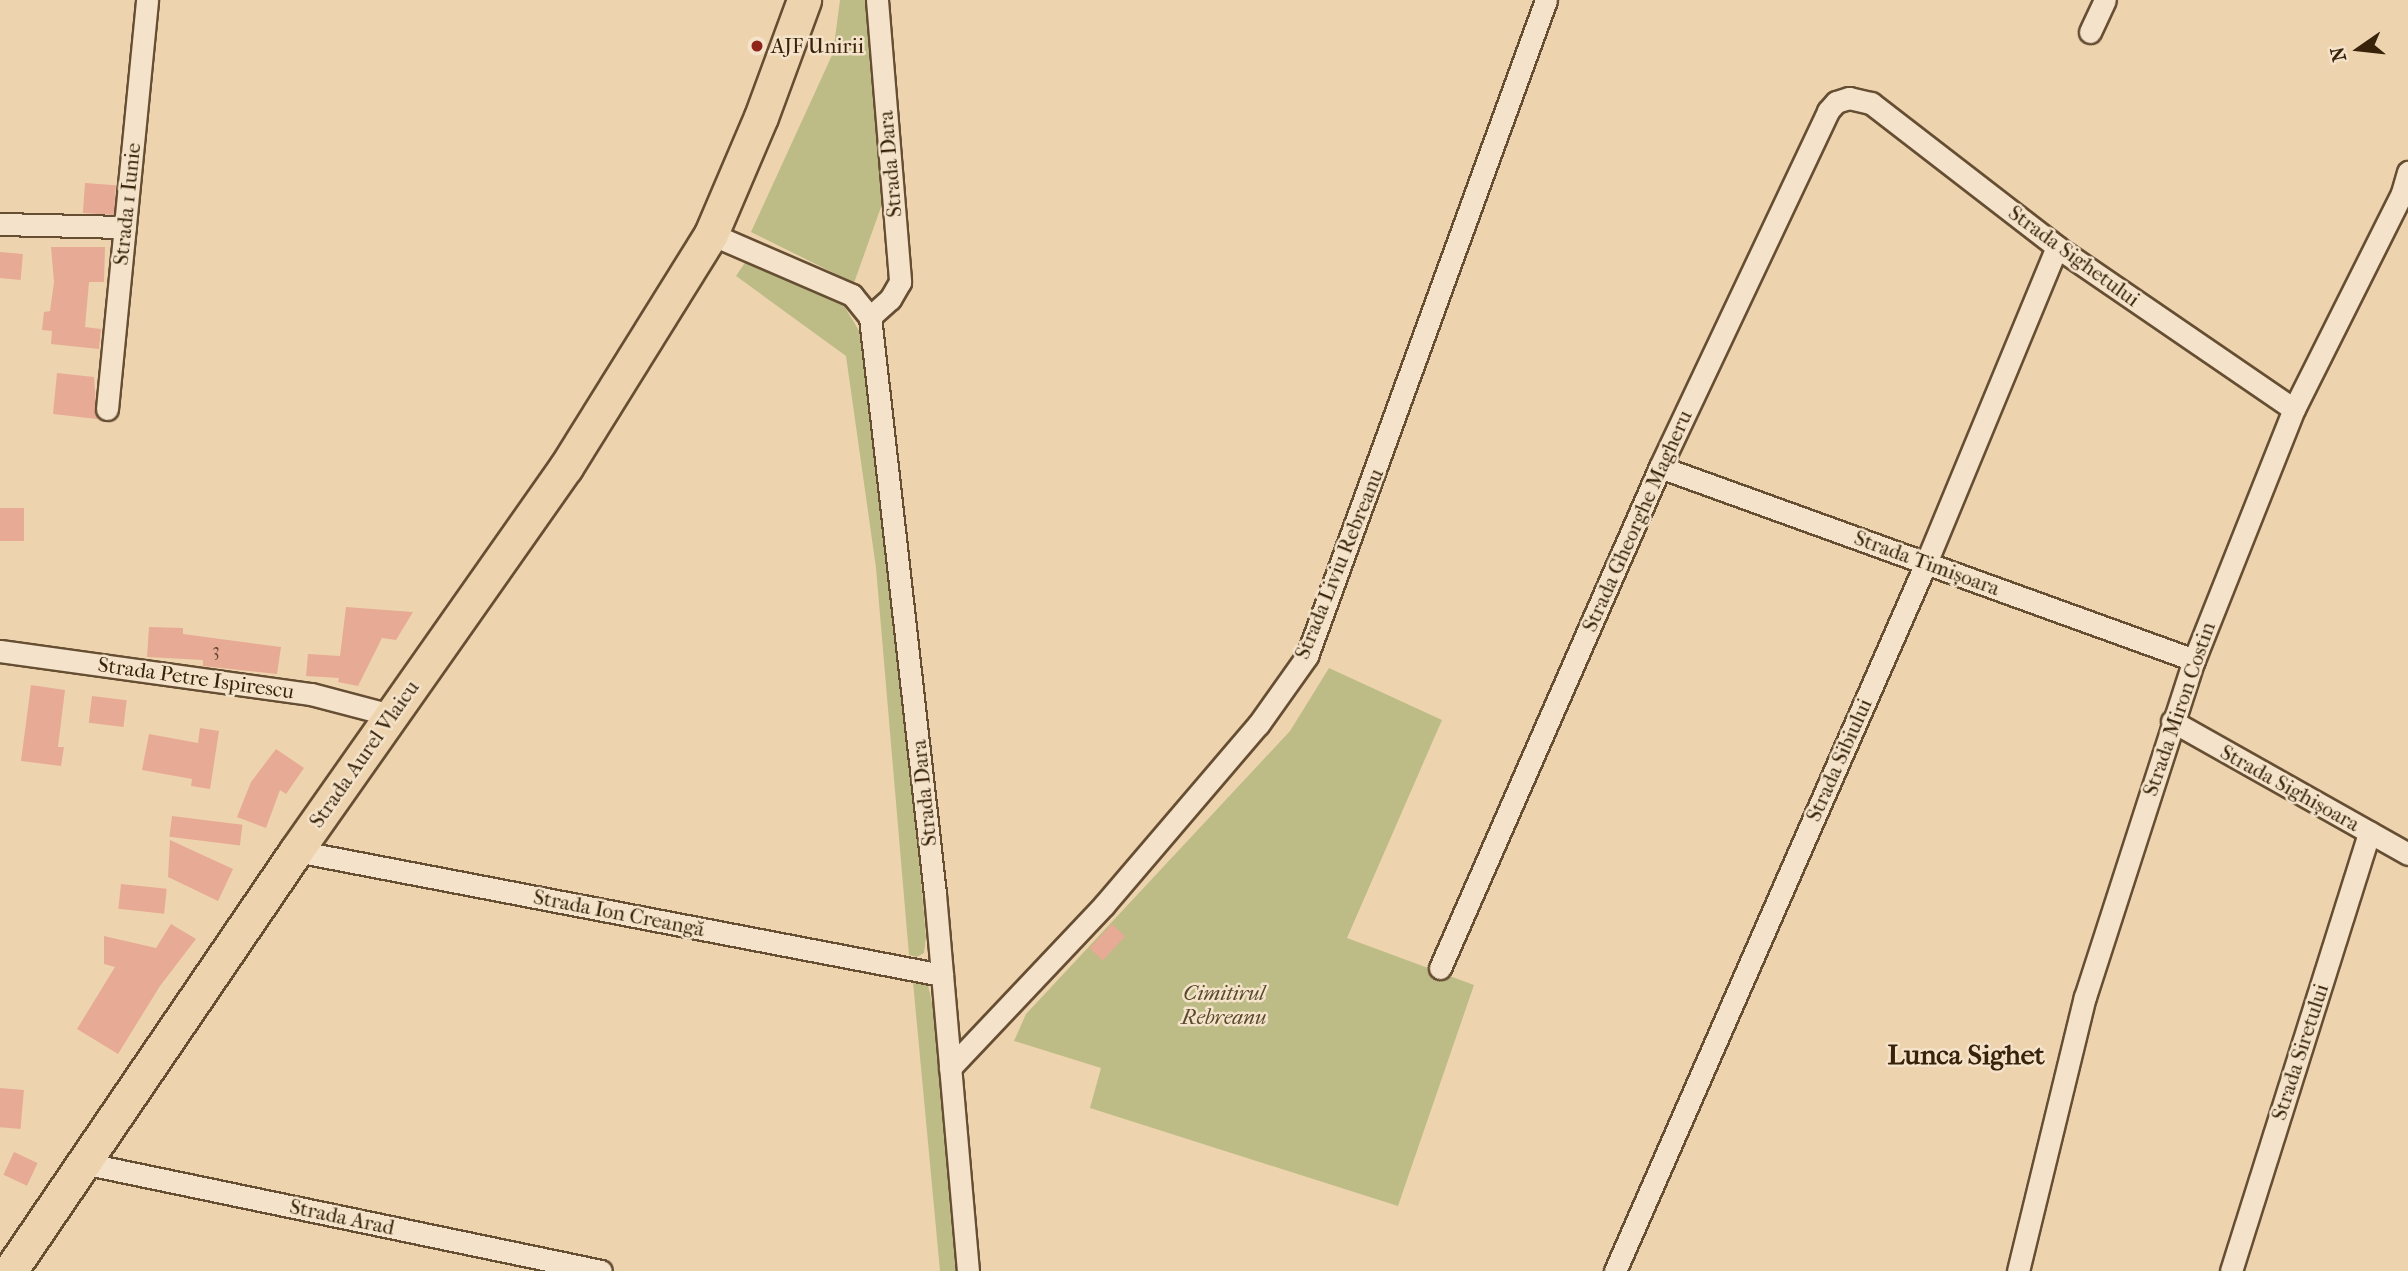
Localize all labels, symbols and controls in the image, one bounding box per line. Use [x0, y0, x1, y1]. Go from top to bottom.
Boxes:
north arrow [2324, 14, 2394, 84]
place label: AJF Unirii [771, 33, 864, 59]
marker: AJF Unirii [749, 38, 765, 54]
text: N [2326, 44, 2351, 64]
street label: Strada Dara [873, 110, 907, 218]
street label: Strada 1 Iunie [108, 141, 146, 267]
street label: Strada Sighetului [2004, 200, 2144, 312]
street label: Strada Gheorghe Magheru [1577, 406, 1697, 636]
street label: Strada Liviu Rebreanu [1289, 465, 1389, 663]
street label: Strada Timișoara [1851, 525, 2003, 601]
street label: Strada Miron Costin [2137, 619, 2221, 799]
house number: 3 [212, 640, 220, 662]
street label: Strada Petre Ispirescu [96, 652, 296, 704]
street label: Strada Aurel Vlaicu [304, 675, 424, 833]
street label: Strada Sibiului [1801, 695, 1877, 825]
street label: Strada Dara [906, 738, 942, 848]
street label: Strada Sighișoara [2216, 739, 2364, 837]
street label: Strada Ion Creangă [531, 884, 707, 942]
park label: Cimitirul Rebreanu [1181, 980, 1267, 1030]
street label: Strada Siretului [2266, 981, 2334, 1123]
district label: Lunca Sighet [1887, 1038, 2045, 1072]
street label: Strada Arad [287, 1194, 397, 1240]

